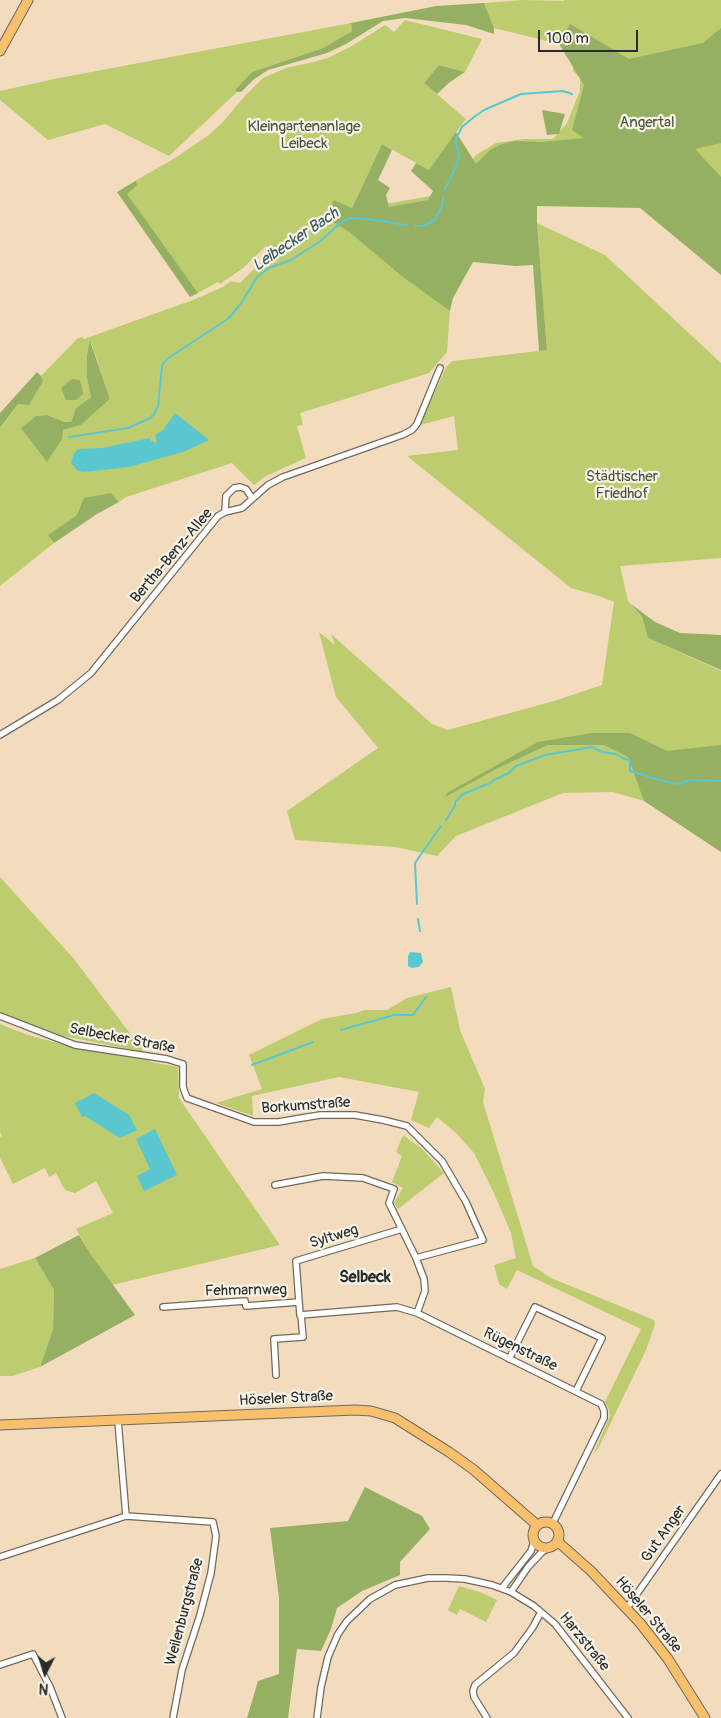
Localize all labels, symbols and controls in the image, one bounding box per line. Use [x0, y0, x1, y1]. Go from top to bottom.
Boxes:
scale bar [541, 20, 641, 52]
text: 100 m [546, 29, 589, 48]
park label: Angertal [619, 114, 675, 132]
park label: Kleingartenanlage Leibeck [247, 118, 361, 153]
water label: Leibecker Bach [249, 204, 343, 276]
park label: Städtischer Friedhof [586, 468, 658, 503]
street label: Bertha-Benz-Allee [127, 505, 217, 607]
street label: Selbecker Straße [68, 1020, 176, 1058]
street label: Borkumstraße [261, 1094, 351, 1118]
street label: Syltweg [308, 1221, 360, 1253]
district label: Selbeck [339, 1268, 391, 1288]
street label: Fehmarnweg [205, 1281, 287, 1301]
street label: Rügenstraße [480, 1324, 560, 1376]
street label: Höseler Straße [239, 1388, 333, 1410]
street label: Gut Anger [638, 1502, 690, 1566]
street label: Weilenburgstraße [162, 1556, 208, 1668]
street label: Höseler Straße [611, 1573, 685, 1657]
street label: Harzstraße [555, 1609, 613, 1675]
north arrow [20, 1648, 70, 1698]
text: N [38, 1680, 49, 1697]

